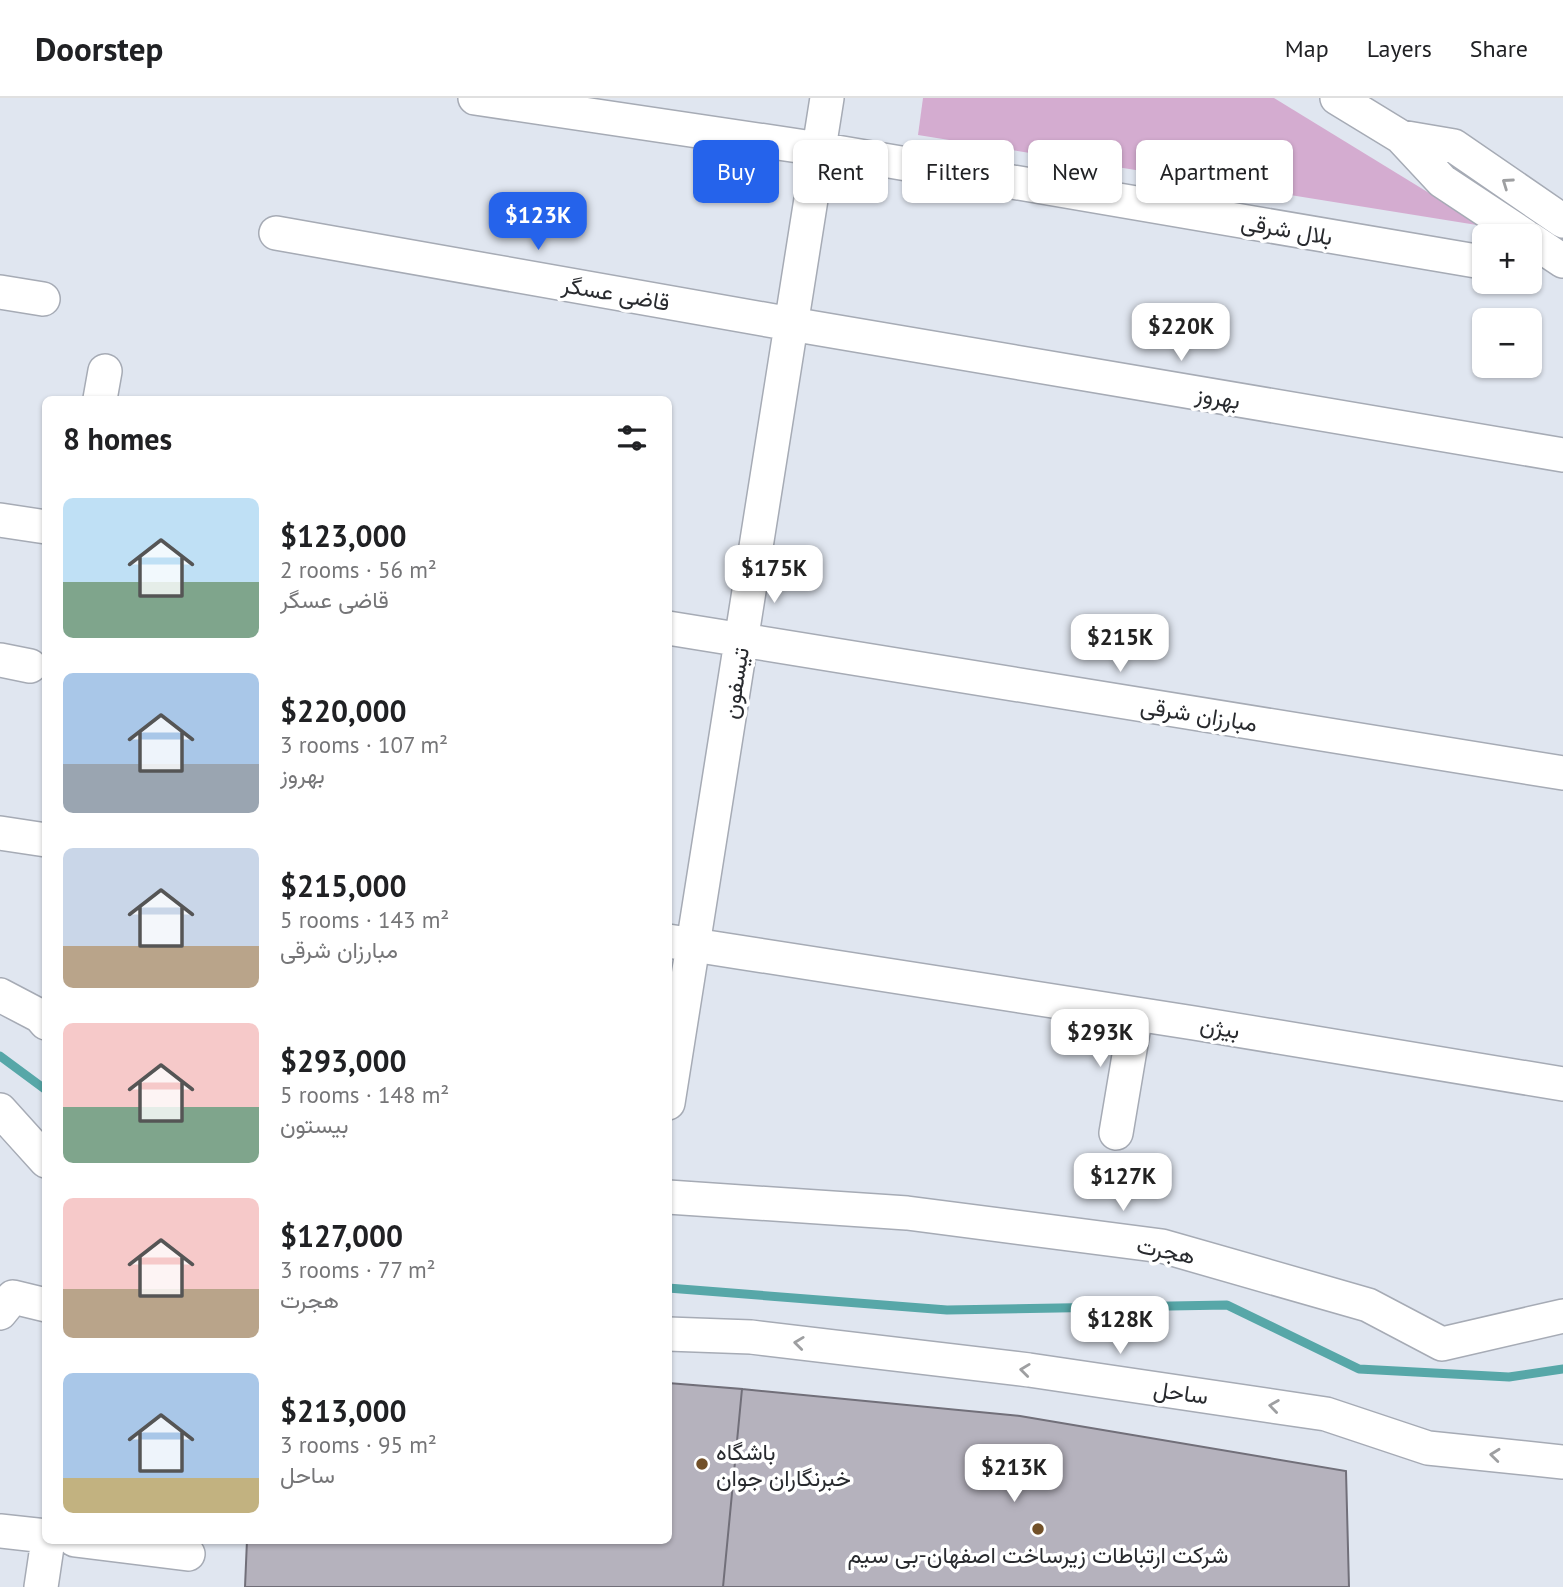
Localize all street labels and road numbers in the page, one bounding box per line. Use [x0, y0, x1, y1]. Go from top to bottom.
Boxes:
street label: بلال شرقی [1239, 207, 1335, 252]
street label: قاضی عسگر [559, 269, 672, 318]
street label: بهروز [1192, 379, 1243, 416]
street label: تیسفون [715, 645, 756, 721]
street label: مبارزان شرقی [1138, 690, 1260, 739]
street label: بیژن [1198, 1009, 1242, 1046]
street label: هجرت [1134, 1230, 1198, 1271]
street label: ساحل [1152, 1374, 1210, 1410]

